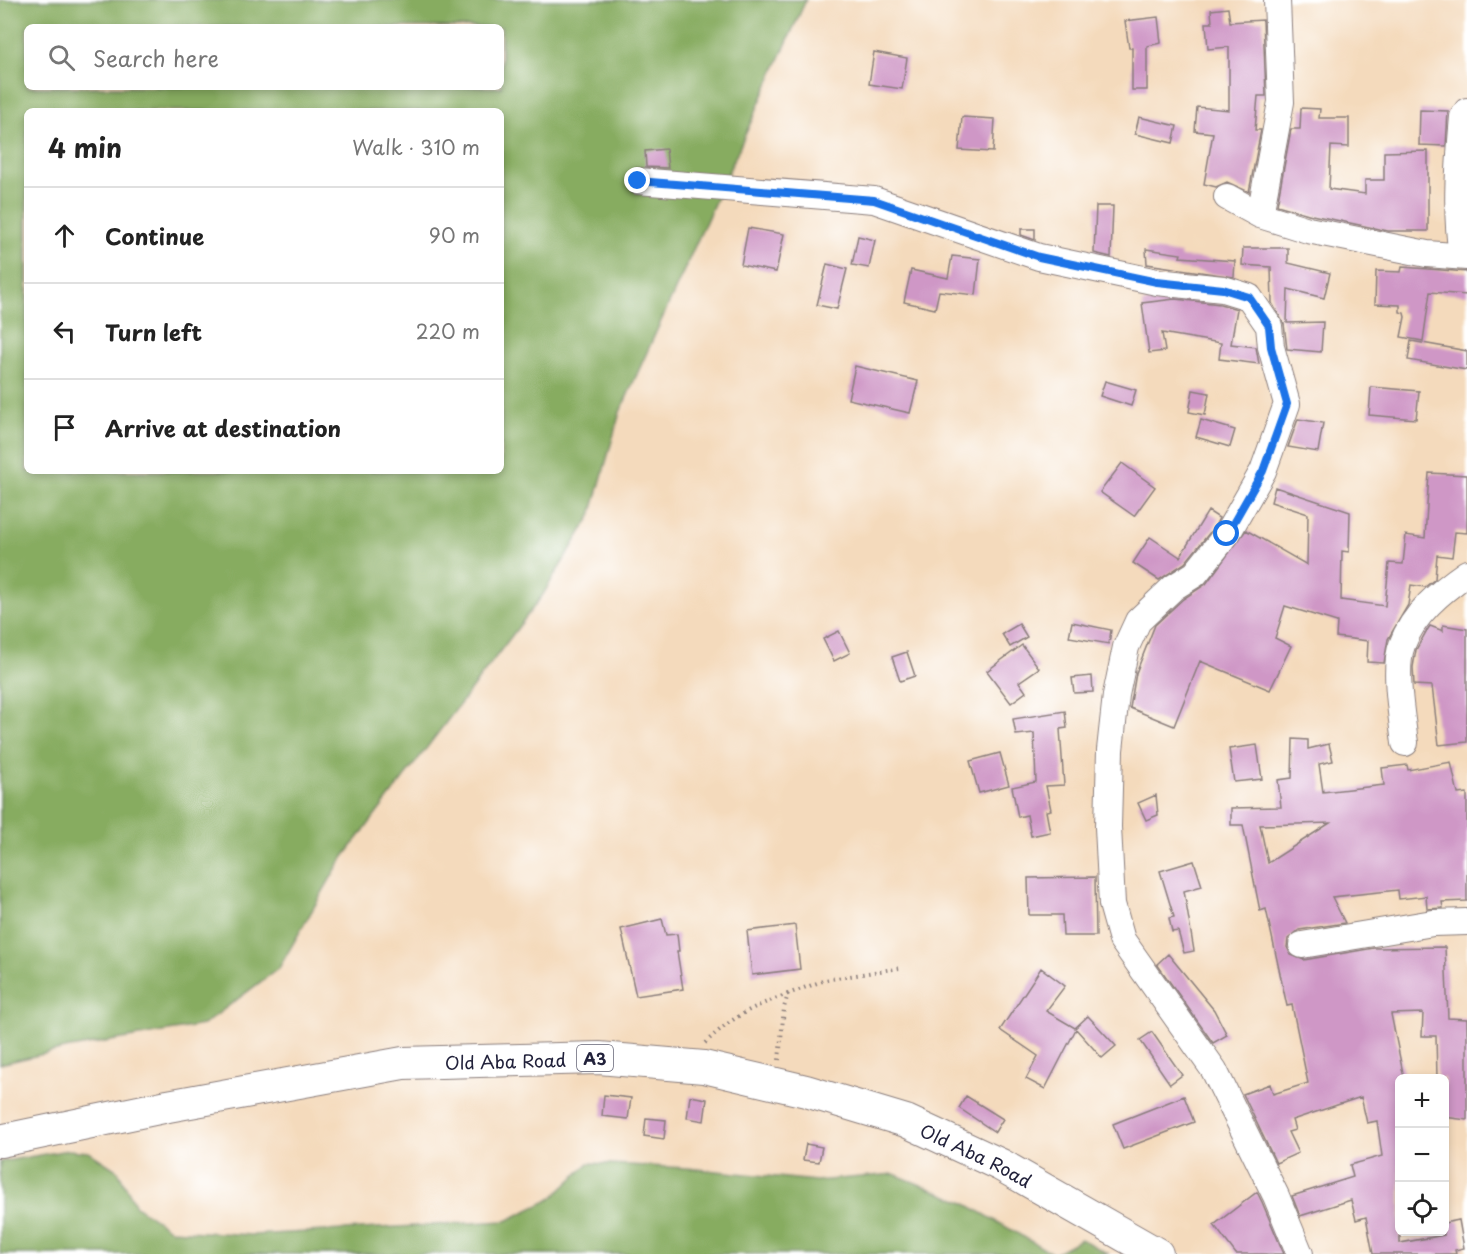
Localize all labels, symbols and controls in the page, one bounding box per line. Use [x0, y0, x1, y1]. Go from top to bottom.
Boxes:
search box [24, 24, 504, 90]
icon: search [45, 41, 78, 74]
text: Search here [93, 41, 219, 74]
text: 4 min [48, 128, 122, 167]
text: Walk · 310 m [352, 132, 480, 162]
route end [624, 167, 650, 193]
icon: ahead [48, 219, 81, 252]
text: Continue [105, 219, 204, 252]
text: 90 m [429, 220, 480, 250]
icon: left [48, 315, 81, 348]
text: Turn left [105, 315, 202, 348]
text: 220 m [416, 316, 480, 346]
icon: arrive [48, 411, 81, 444]
text: Arrive at destination [105, 411, 341, 444]
route start [1213, 520, 1239, 546]
street label: Old Aba Road [445, 1045, 566, 1075]
road number: A3 [577, 1045, 613, 1071]
map controls [1395, 1074, 1449, 1236]
button: + [1395, 1074, 1449, 1128]
street label: Old Aba Road [916, 1116, 1037, 1193]
button: − [1395, 1128, 1449, 1182]
button: locate [1395, 1182, 1449, 1236]

